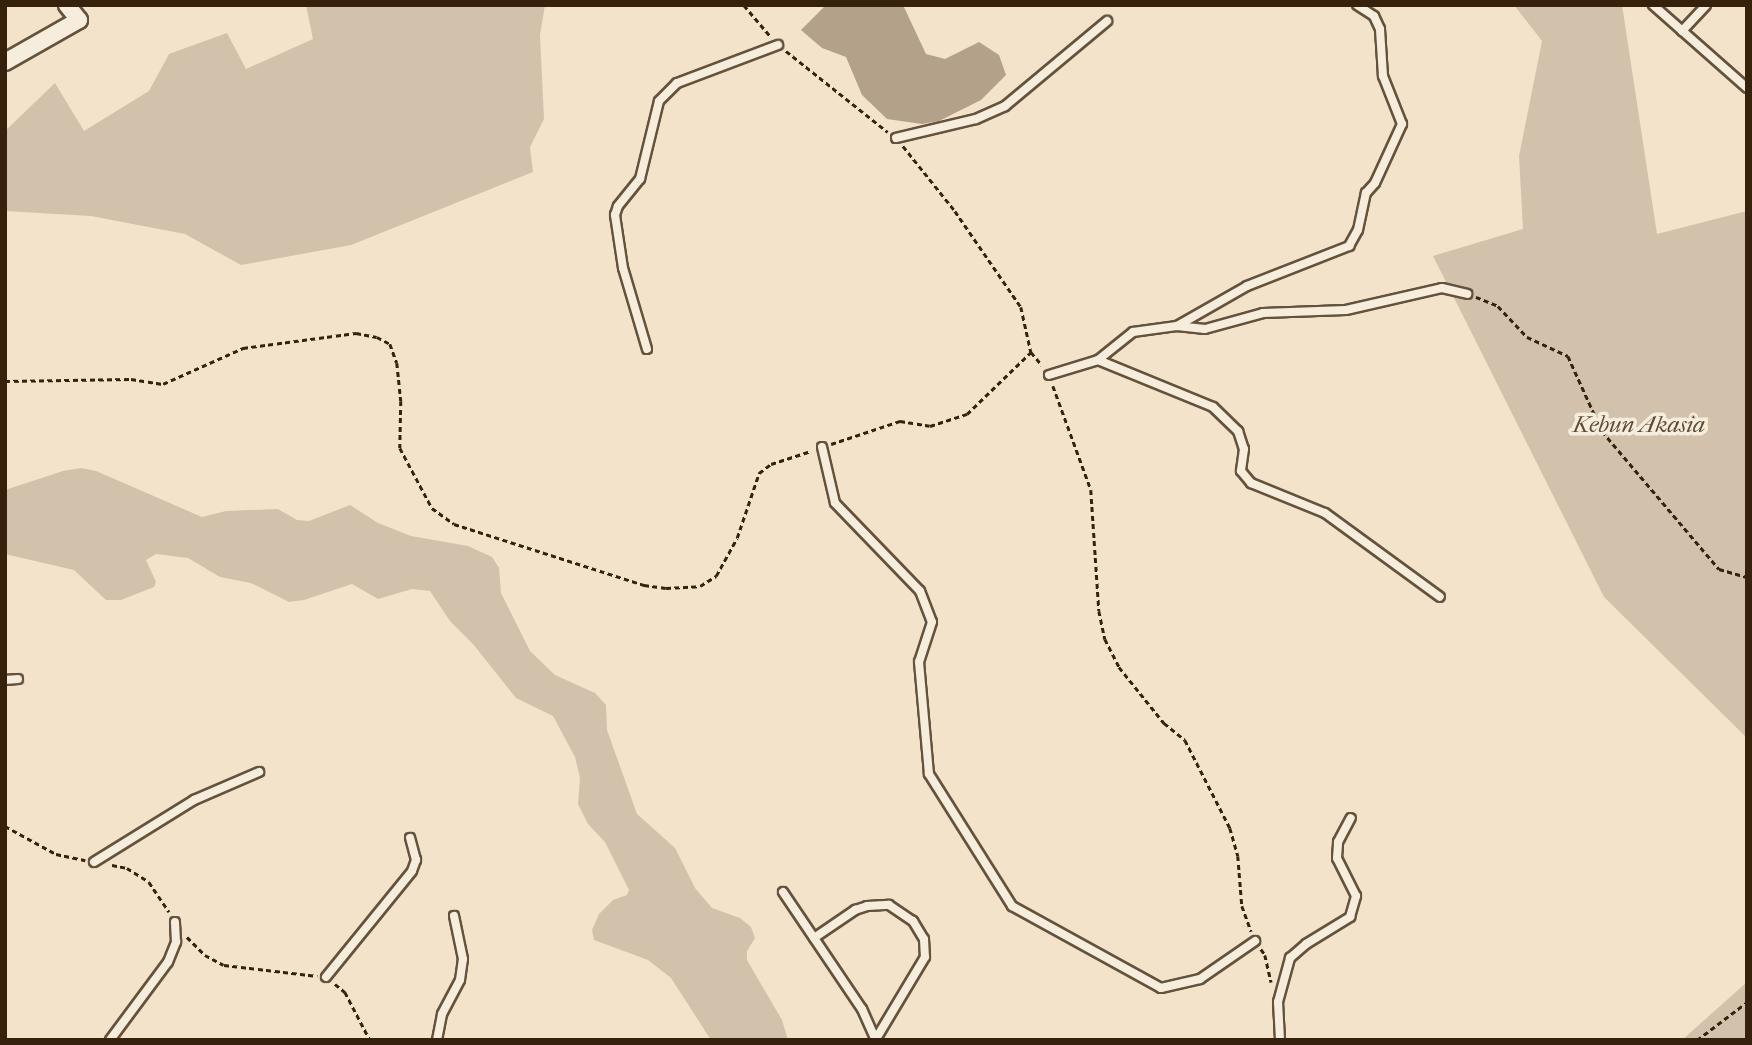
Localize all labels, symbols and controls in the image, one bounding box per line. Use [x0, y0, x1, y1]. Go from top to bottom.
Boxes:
park label: Kebun Akasia [1573, 411, 1705, 439]

